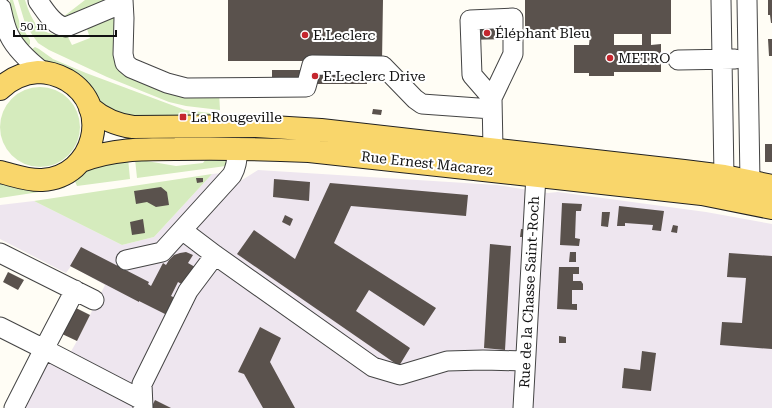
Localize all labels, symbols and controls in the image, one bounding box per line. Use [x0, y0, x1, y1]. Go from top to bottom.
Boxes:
scale bar [14, 12, 116, 38]
text: 50 m [20, 19, 47, 33]
place label: Éléphant Bleu [495, 25, 590, 41]
place label: E.Leclerc [313, 27, 376, 43]
marker: Éléphant Bleu [482, 28, 492, 38]
marker: E.Leclerc [300, 30, 310, 40]
place label: METRO [618, 50, 670, 66]
marker: METRO [605, 53, 615, 63]
place label: E.Leclerc Drive [323, 68, 426, 84]
marker: E.Leclerc Drive [310, 71, 320, 81]
place label: La Rougeville [191, 109, 282, 125]
marker: La Rougeville [178, 112, 188, 122]
street label: Rue Ernest Macarez [360, 148, 494, 178]
street label: Rue de la Chasse Saint-Roch [516, 196, 542, 388]

